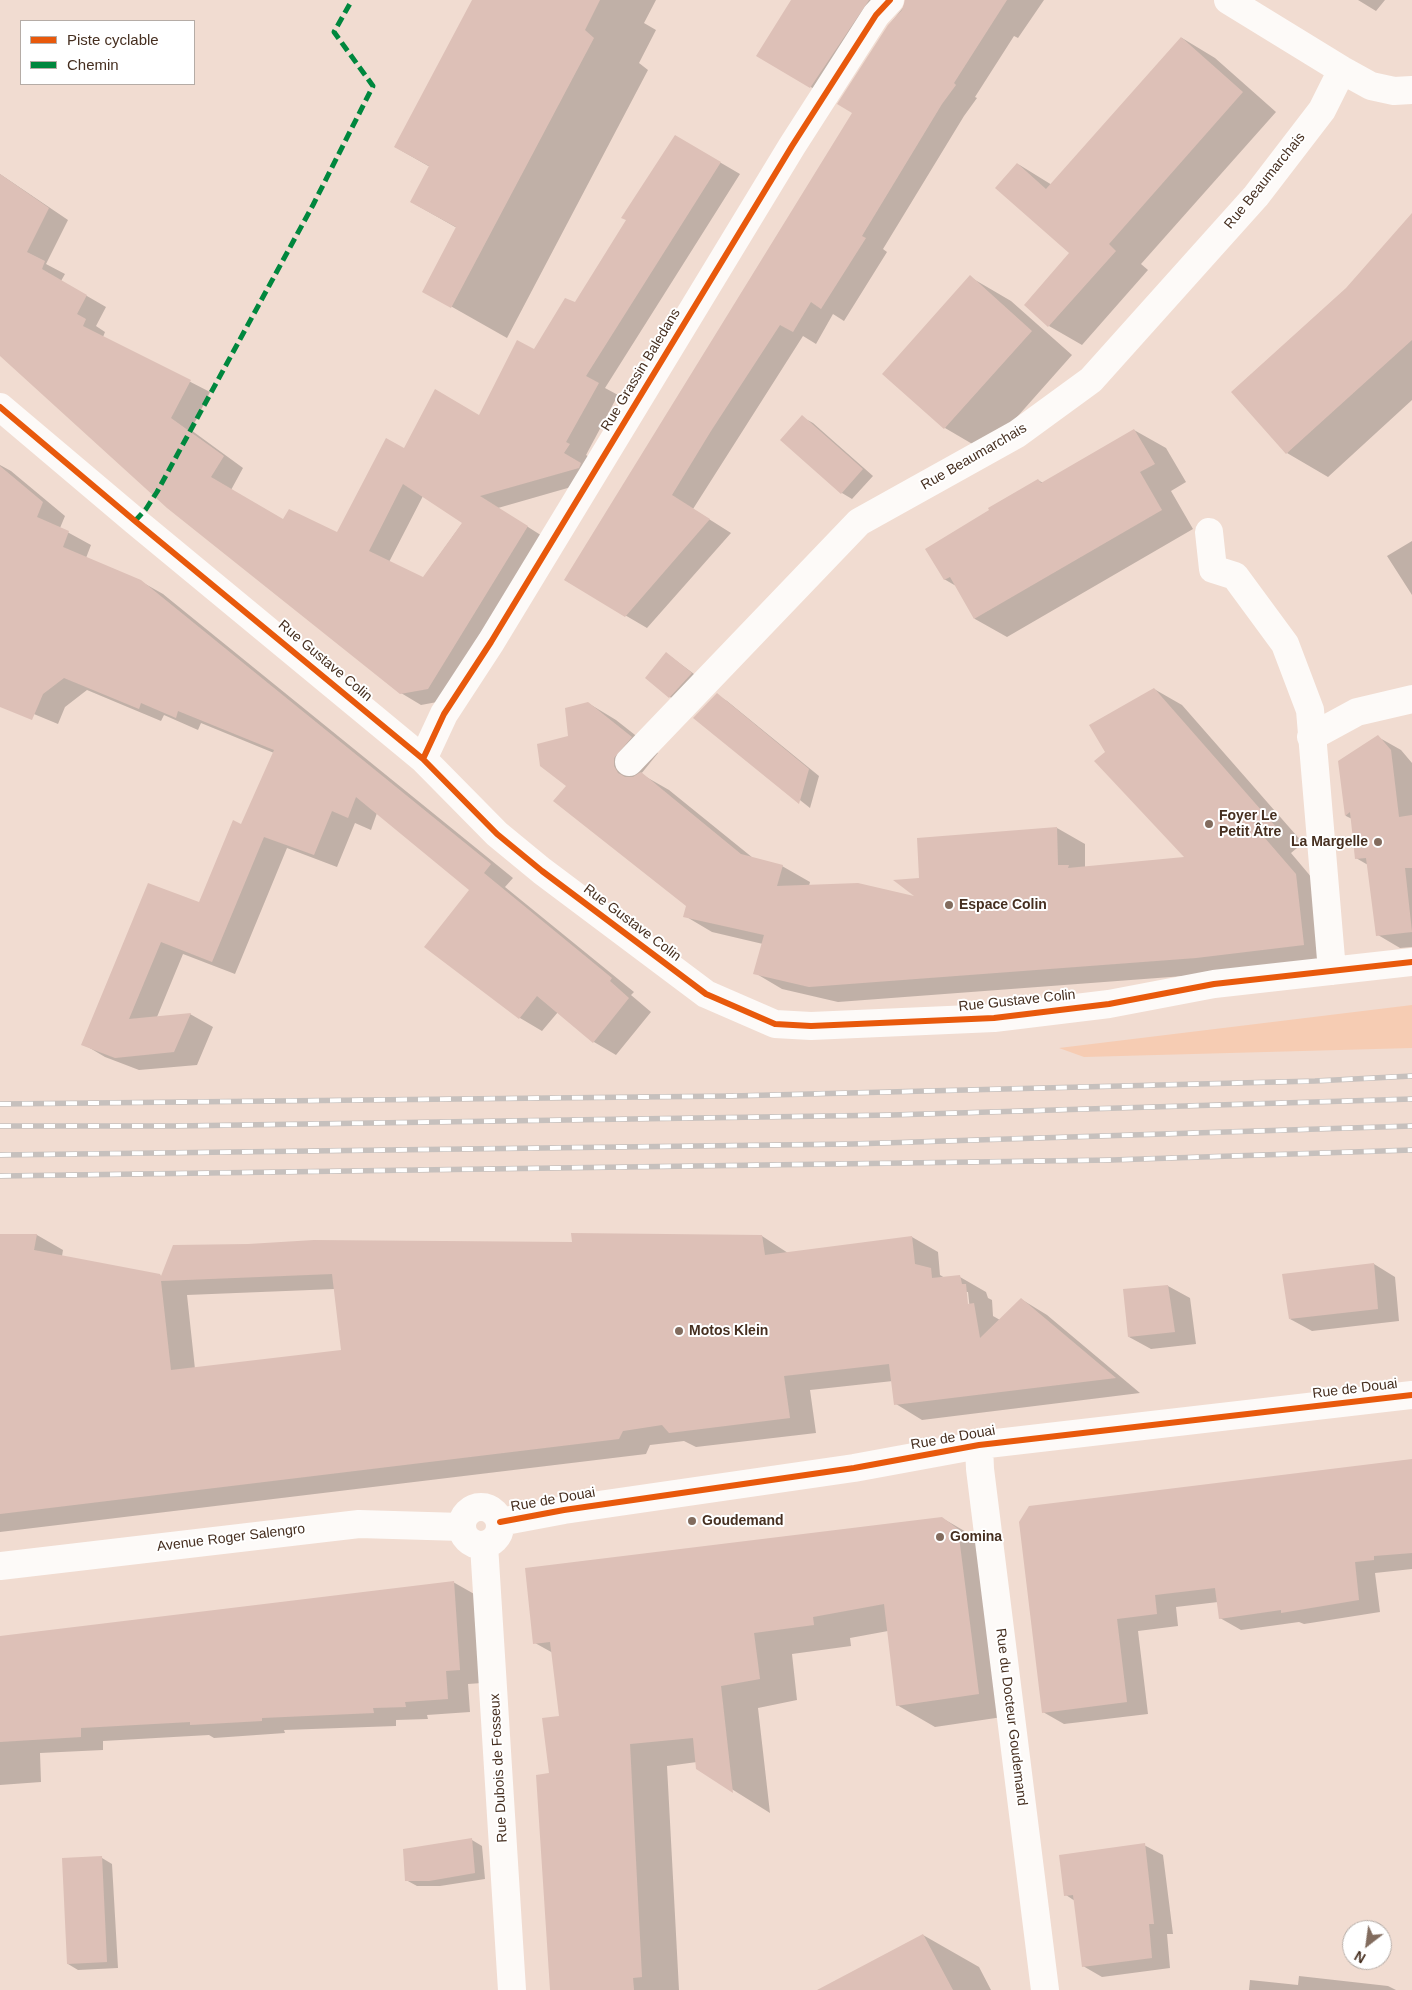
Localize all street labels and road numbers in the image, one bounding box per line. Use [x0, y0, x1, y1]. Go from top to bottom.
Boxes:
street label: Rue Beaumarchais [1221, 129, 1309, 233]
street label: Rue Grassin Baledans [598, 306, 684, 434]
street label: Rue Beaumarchais [918, 420, 1030, 494]
street label: Rue Gustave Colin [275, 617, 375, 705]
street label: Rue Gustave Colin [580, 881, 684, 965]
street label: Rue Gustave Colin [958, 987, 1076, 1015]
street label: Rue de Douai [1311, 1375, 1399, 1403]
street label: Rue de Douai [909, 1422, 997, 1454]
street label: Rue de Douai [509, 1484, 597, 1516]
street label: Avenue Roger Salengro [156, 1521, 306, 1555]
street label: Rue du Docteur Goudemand [992, 1627, 1030, 1807]
street label: Rue Dubois de Fosseux [487, 1693, 511, 1843]

